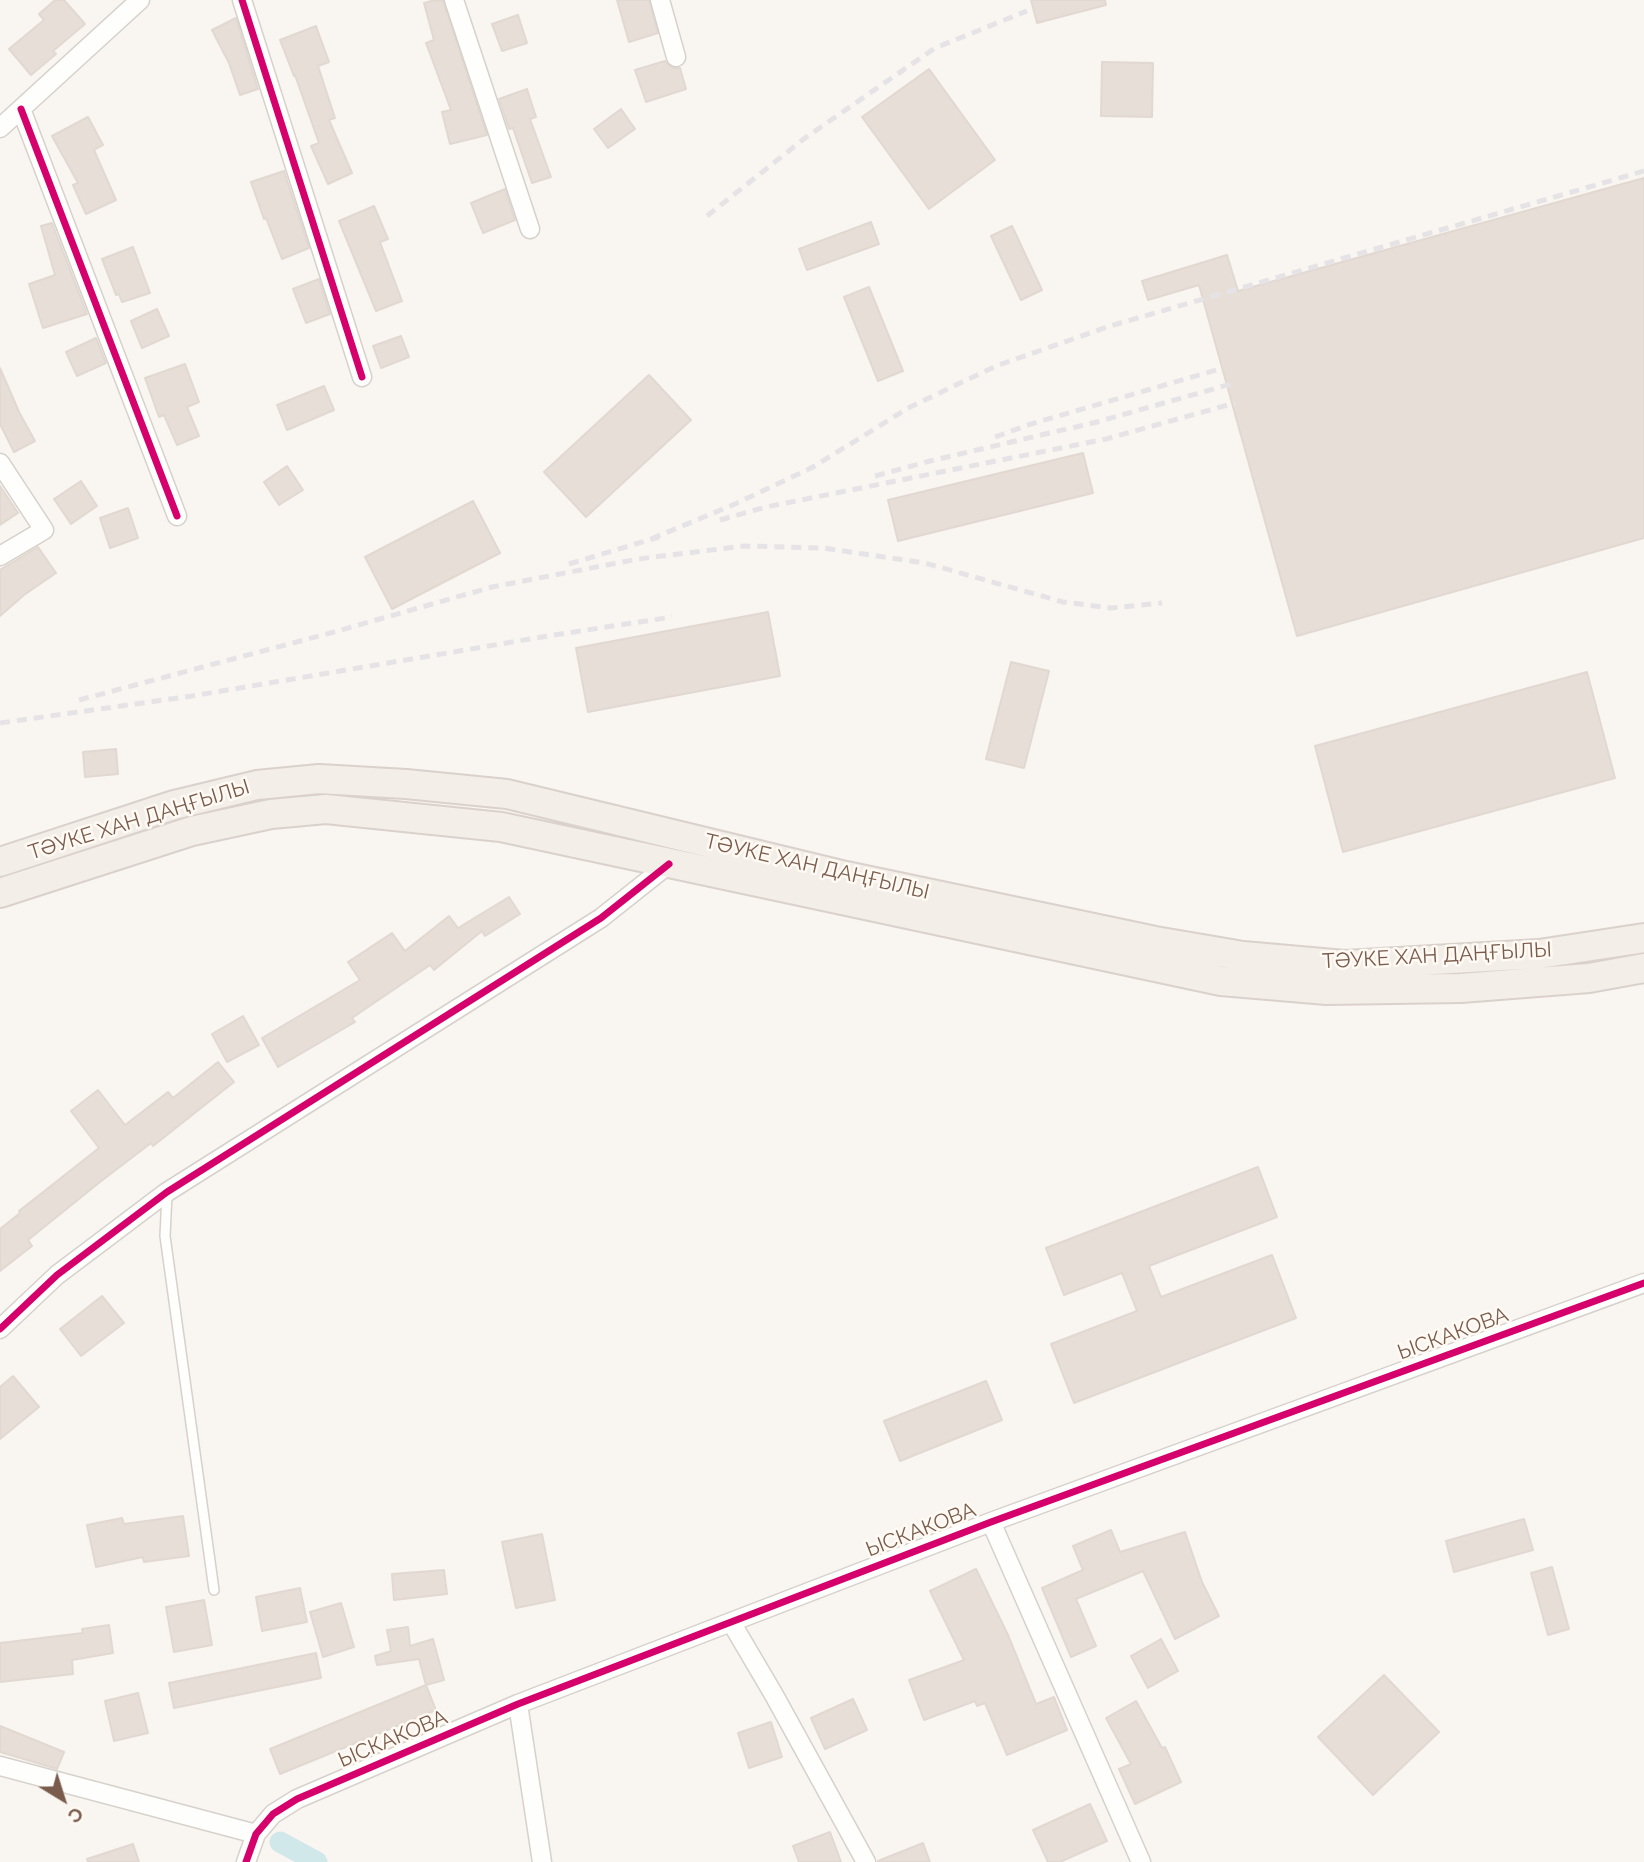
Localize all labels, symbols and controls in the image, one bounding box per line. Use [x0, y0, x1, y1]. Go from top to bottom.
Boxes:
street label: ТӘУКЕ ХАН ДАҢҒЫЛЫ [25, 774, 253, 866]
street label: ТӘУКЕ ХАН ДАҢҒЫЛЫ [702, 829, 932, 905]
street label: ТӘУКЕ ХАН ДАҢҒЫЛЫ [1322, 937, 1552, 975]
street label: ЫСКАКОВА [1394, 1302, 1512, 1366]
street label: ЫСКАКОВА [862, 1497, 980, 1563]
street label: ЫСКАКОВА [335, 1705, 451, 1773]
north arrow [28, 1764, 98, 1834]
text: С [64, 1803, 88, 1828]

